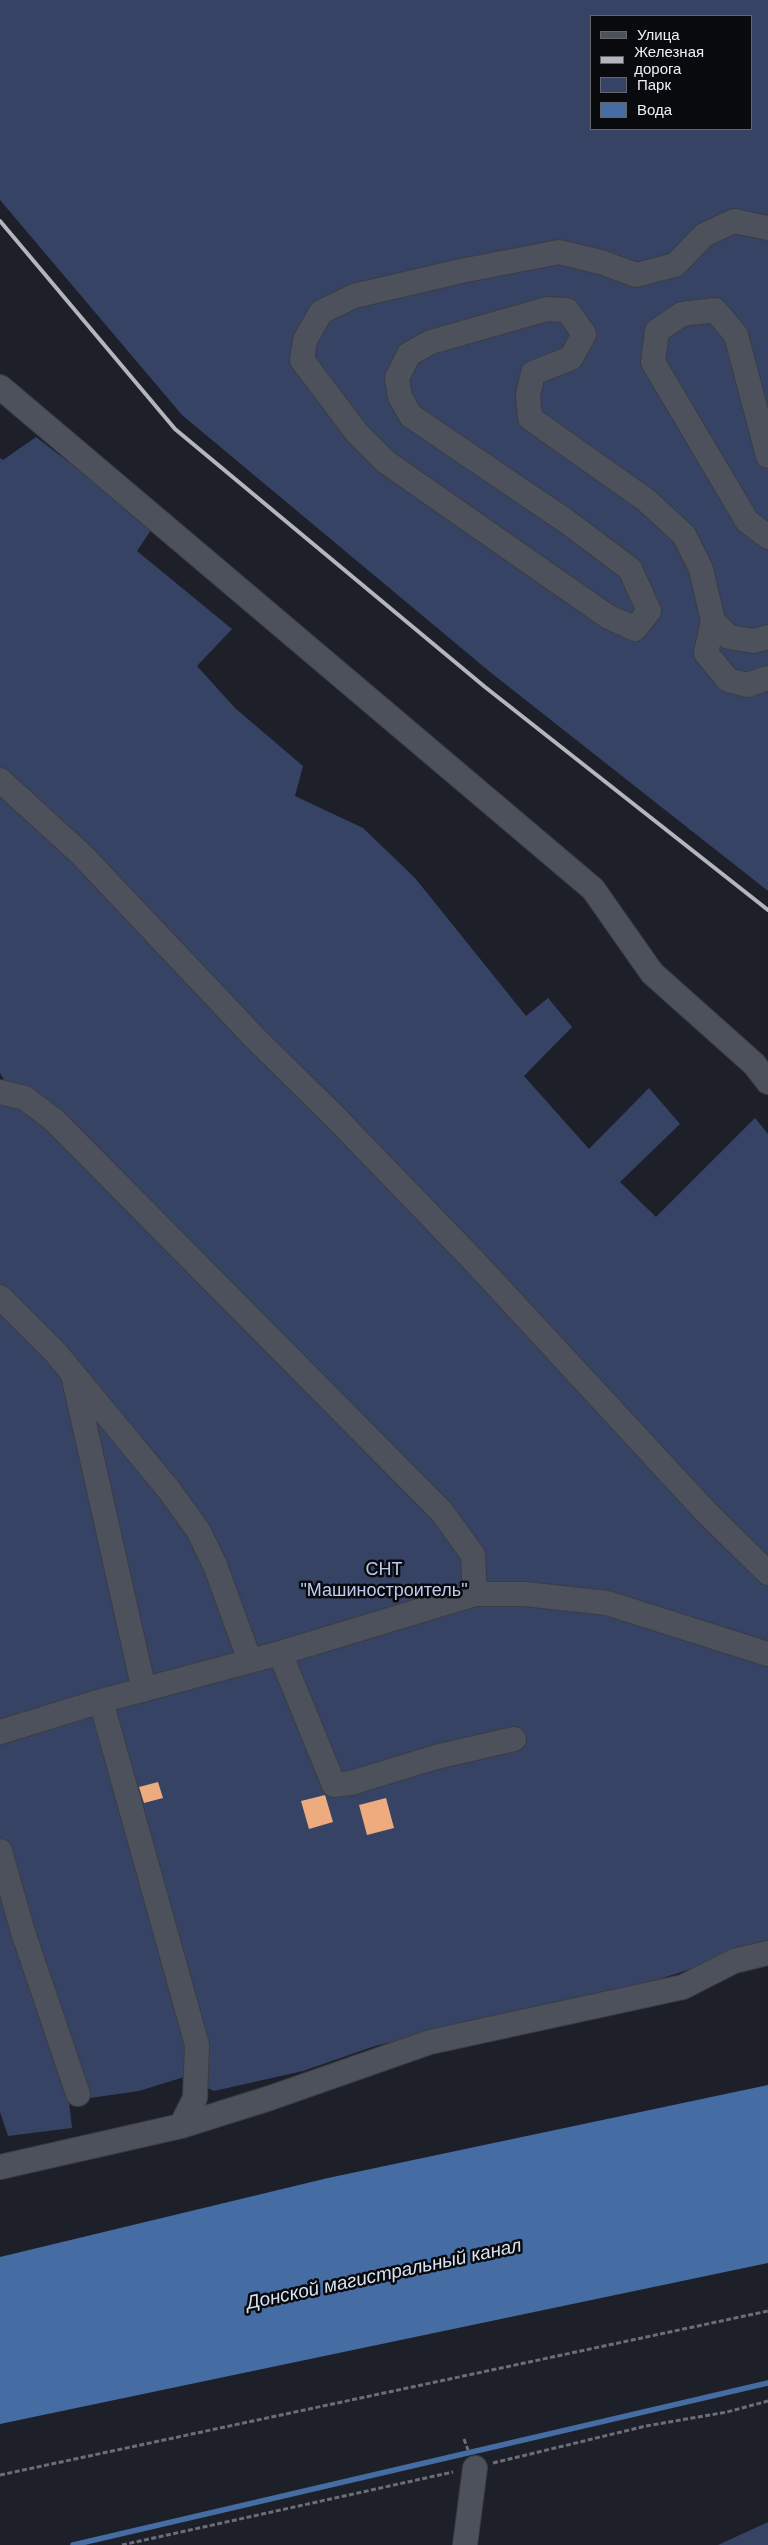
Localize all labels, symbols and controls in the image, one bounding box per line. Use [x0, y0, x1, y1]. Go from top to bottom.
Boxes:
legend [590, 15, 753, 130]
text: Улица [637, 26, 680, 43]
text: Железная дорога [634, 43, 704, 77]
text: Парк [637, 76, 671, 93]
text: Вода [637, 101, 672, 118]
park label: СНТ "Машиностроитель" [300, 1559, 468, 1602]
water label: Донской магистральный канал [244, 2235, 524, 2315]

